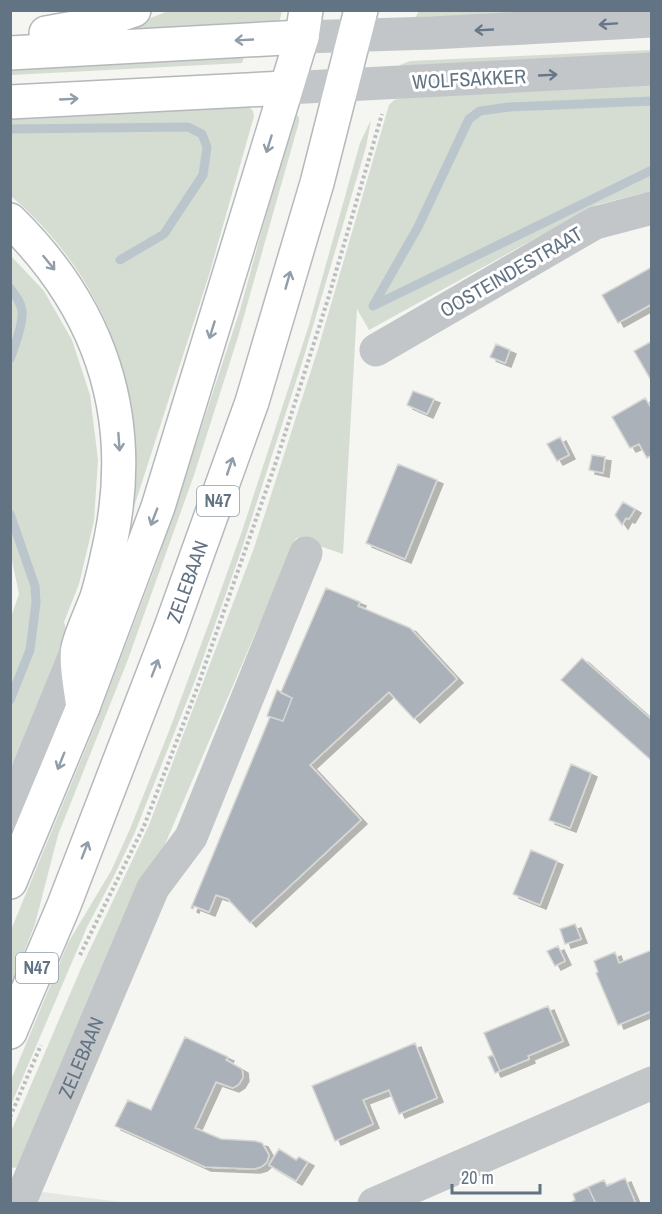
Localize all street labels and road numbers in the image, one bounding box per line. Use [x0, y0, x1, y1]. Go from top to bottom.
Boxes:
street label: WOLFSAKKER [411, 62, 527, 95]
street label: OOSTEINDESTRAAT [435, 220, 587, 323]
road number: N47 [197, 486, 239, 516]
street label: ZELEBAAN [160, 537, 214, 627]
road number: N47 [16, 953, 58, 983]
street label: ZELEBAAN [51, 1013, 110, 1102]

